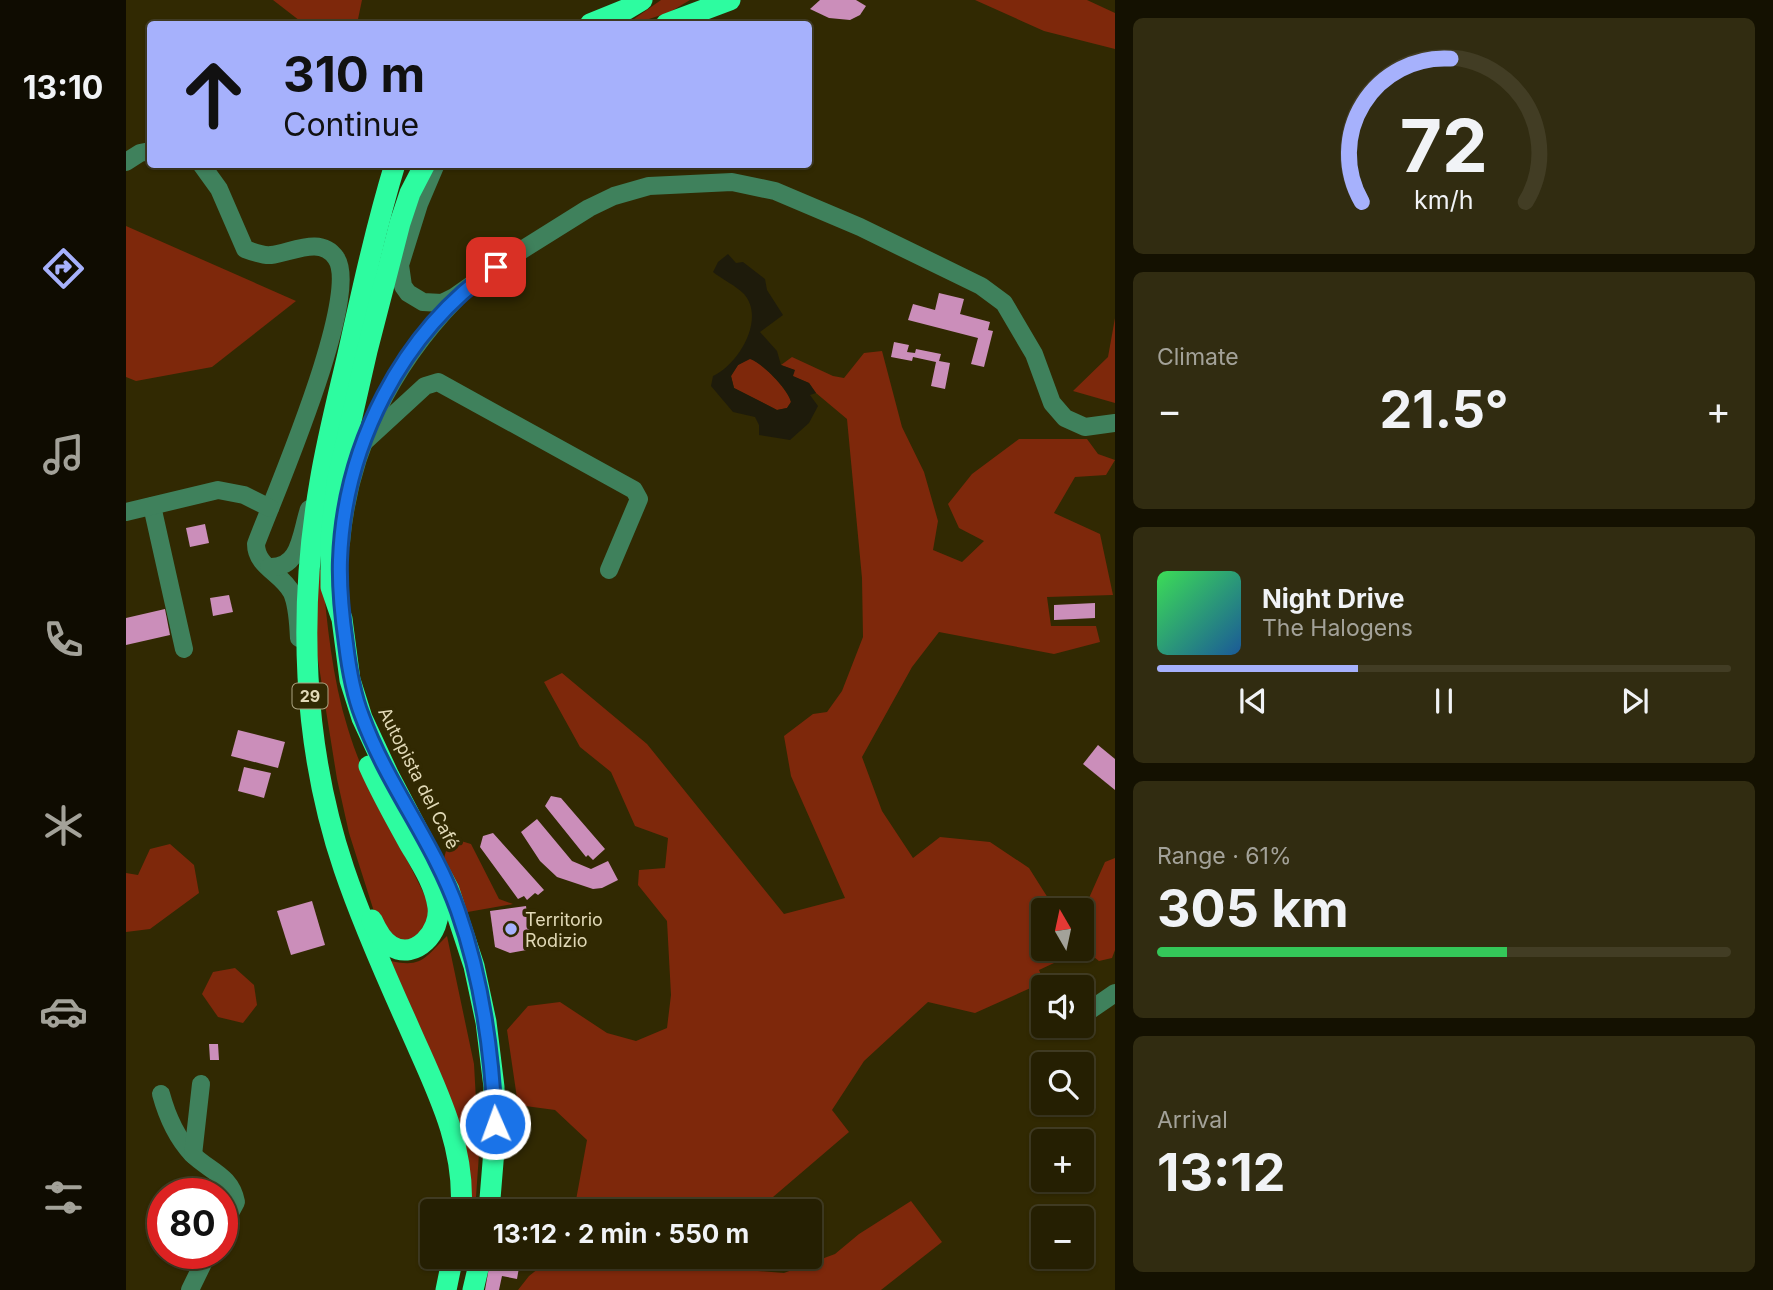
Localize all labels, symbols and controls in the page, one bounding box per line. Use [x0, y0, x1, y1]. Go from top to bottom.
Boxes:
text: 310 m [283, 45, 425, 104]
icon: ahead [168, 49, 259, 140]
text: 13:10 [23, 68, 103, 107]
text: 72 [1400, 102, 1488, 191]
text: Continue [283, 105, 419, 144]
text: km/h [1414, 185, 1474, 215]
pin [466, 237, 526, 297]
icon: directions [39, 244, 88, 293]
icon: arrive [477, 248, 515, 286]
text: Climate [1157, 343, 1239, 371]
text: 21.5° [1379, 378, 1509, 441]
text: − [1157, 387, 1182, 433]
text: + [1706, 387, 1731, 433]
icon: music [39, 430, 88, 479]
text: Night Drive [1262, 583, 1404, 614]
text: The Halogens [1262, 614, 1413, 642]
icon: phone [39, 615, 88, 664]
icon: previous [1234, 682, 1272, 720]
icon: pause [1425, 682, 1463, 720]
icon: next [1616, 682, 1654, 720]
road number: 29 [292, 684, 328, 708]
street label: Autopista del Café [374, 704, 464, 852]
icon: climate [39, 801, 88, 850]
text: Range · 61% [1157, 842, 1291, 870]
text: 305 km [1157, 877, 1349, 940]
north arrow [1031, 898, 1094, 961]
map controls [1031, 898, 1094, 1269]
place label: Territorio Rodizio [525, 909, 603, 951]
marker: Territorio Rodizio [503, 921, 519, 937]
button: sound [1031, 975, 1094, 1038]
icon: car [39, 987, 88, 1036]
button: search [1031, 1052, 1094, 1115]
position arrow [458, 1087, 532, 1161]
text: Arrival [1157, 1106, 1228, 1134]
button: + [1031, 1129, 1094, 1192]
text: 13:12 [1157, 1141, 1286, 1204]
icon: filters [39, 1173, 88, 1222]
speed limit sign: 80 [147, 1178, 238, 1269]
button: − [1031, 1206, 1094, 1269]
text: 13:12 · 2 min · 550 m [493, 1218, 749, 1249]

